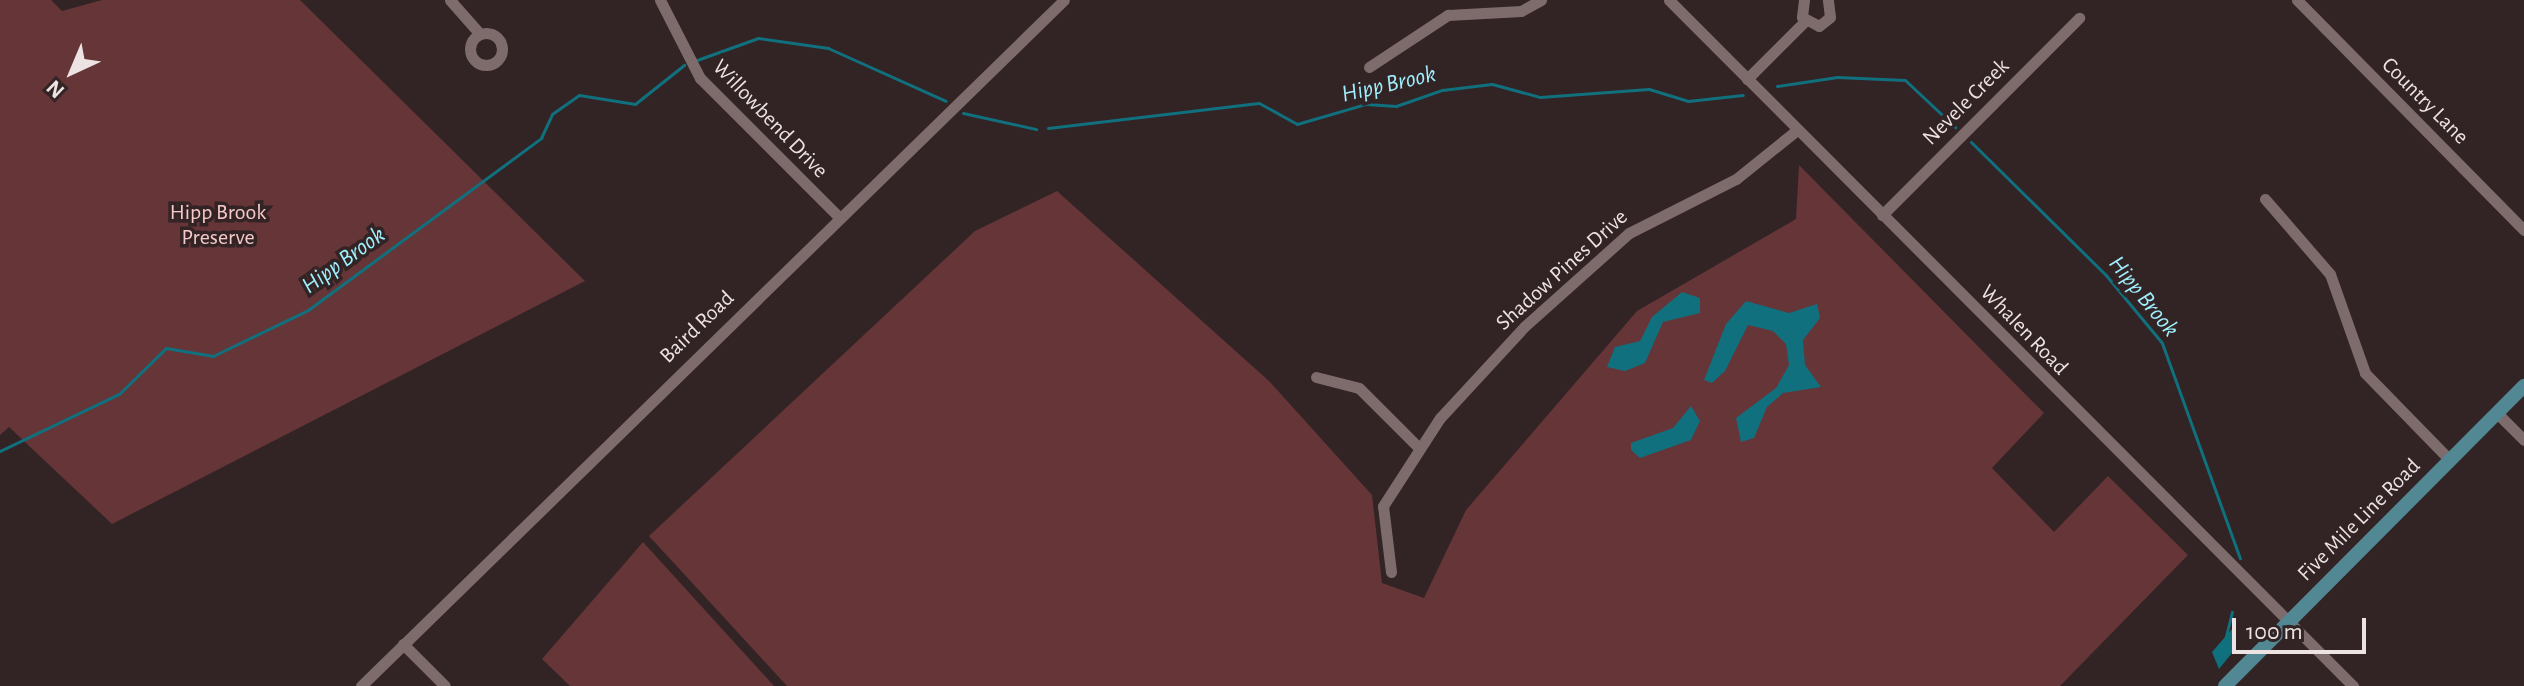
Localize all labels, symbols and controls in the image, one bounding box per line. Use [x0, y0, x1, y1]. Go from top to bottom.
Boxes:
north arrow [32, 32, 112, 112]
street label: Country Lane [2376, 52, 2474, 150]
street label: Nevele Creek [1917, 53, 2015, 151]
street label: Willowbend Drive [707, 54, 833, 184]
water label: Hipp Brook [1339, 60, 1439, 110]
text: N [42, 76, 68, 102]
park label: Hipp Brook Preserve [170, 199, 266, 250]
street label: Shadow Pines Drive [1491, 204, 1633, 336]
water label: Hipp Brook [297, 221, 391, 301]
water label: Hipp Brook [2102, 251, 2184, 343]
street label: Whalen Road [1974, 279, 2074, 381]
street label: Baird Road [654, 285, 740, 369]
street label: Five Mile Line Road [2292, 453, 2426, 587]
scale bar [2236, 602, 2370, 652]
text: 100 m [2246, 620, 2303, 644]

